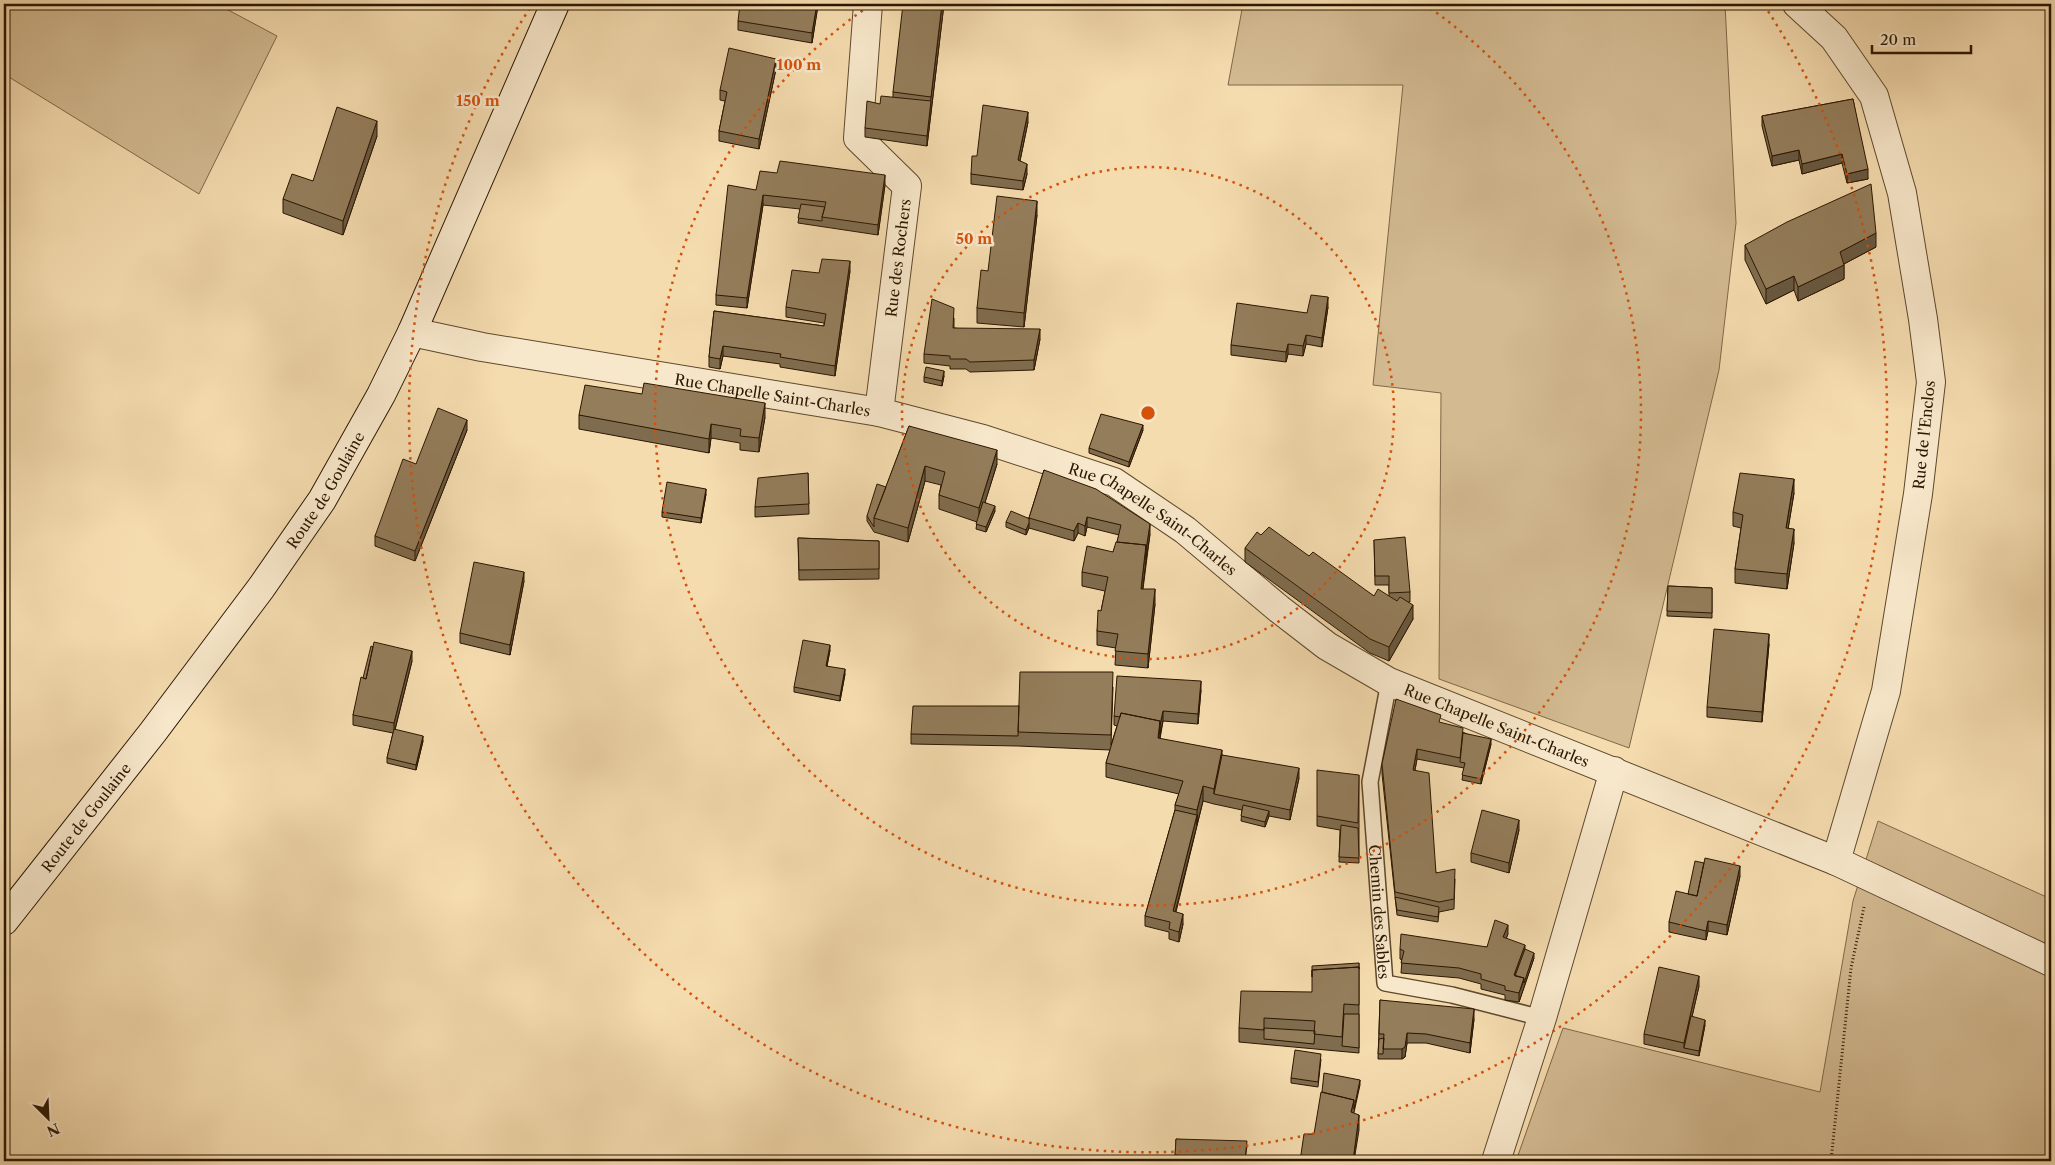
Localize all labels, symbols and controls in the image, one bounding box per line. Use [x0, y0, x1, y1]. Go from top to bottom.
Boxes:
scale bar [1872, 22, 1971, 54]
text: 20 m [1880, 30, 1916, 49]
text: 100 m [777, 55, 821, 74]
text: 150 m [456, 91, 500, 110]
street label: Rue des Rochers [881, 198, 915, 318]
text: 50 m [956, 229, 992, 248]
street label: Rue Chapelle Saint-Charles [673, 369, 872, 420]
street label: Rue de l'Enclos [1909, 379, 1939, 491]
centre of rings [1139, 404, 1157, 422]
street label: Route de Goulaine [282, 428, 368, 552]
street label: Rue Chapelle Saint-Charles [1066, 458, 1241, 579]
street label: Rue Chapelle Saint-Charles [1401, 679, 1592, 771]
street label: Route de Goulaine [37, 759, 135, 876]
street label: Chemin des Sables [1365, 844, 1394, 980]
north arrow [22, 1092, 72, 1142]
text: N [44, 1119, 63, 1141]

